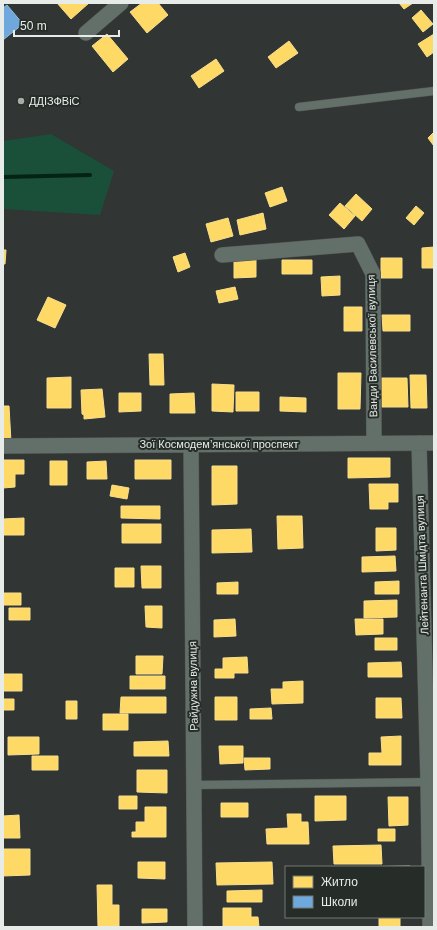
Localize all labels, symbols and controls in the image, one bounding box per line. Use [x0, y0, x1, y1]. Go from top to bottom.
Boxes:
scale bar [14, 12, 119, 38]
text: 50 m [20, 19, 47, 33]
place label: ДДІЗФВіС [29, 95, 80, 107]
marker: ДДІЗФВіС [16, 96, 26, 106]
street label: Ванди Василевської вулиця [365, 275, 379, 417]
street label: Зої Космодем’янської проспект [139, 438, 299, 450]
street label: Лейтенанта Шмідта вулиця [414, 495, 430, 635]
street label: Райдужна вулиця [186, 641, 200, 731]
legend [285, 866, 425, 918]
text: Житло [321, 875, 358, 889]
text: Школи [321, 895, 358, 909]

